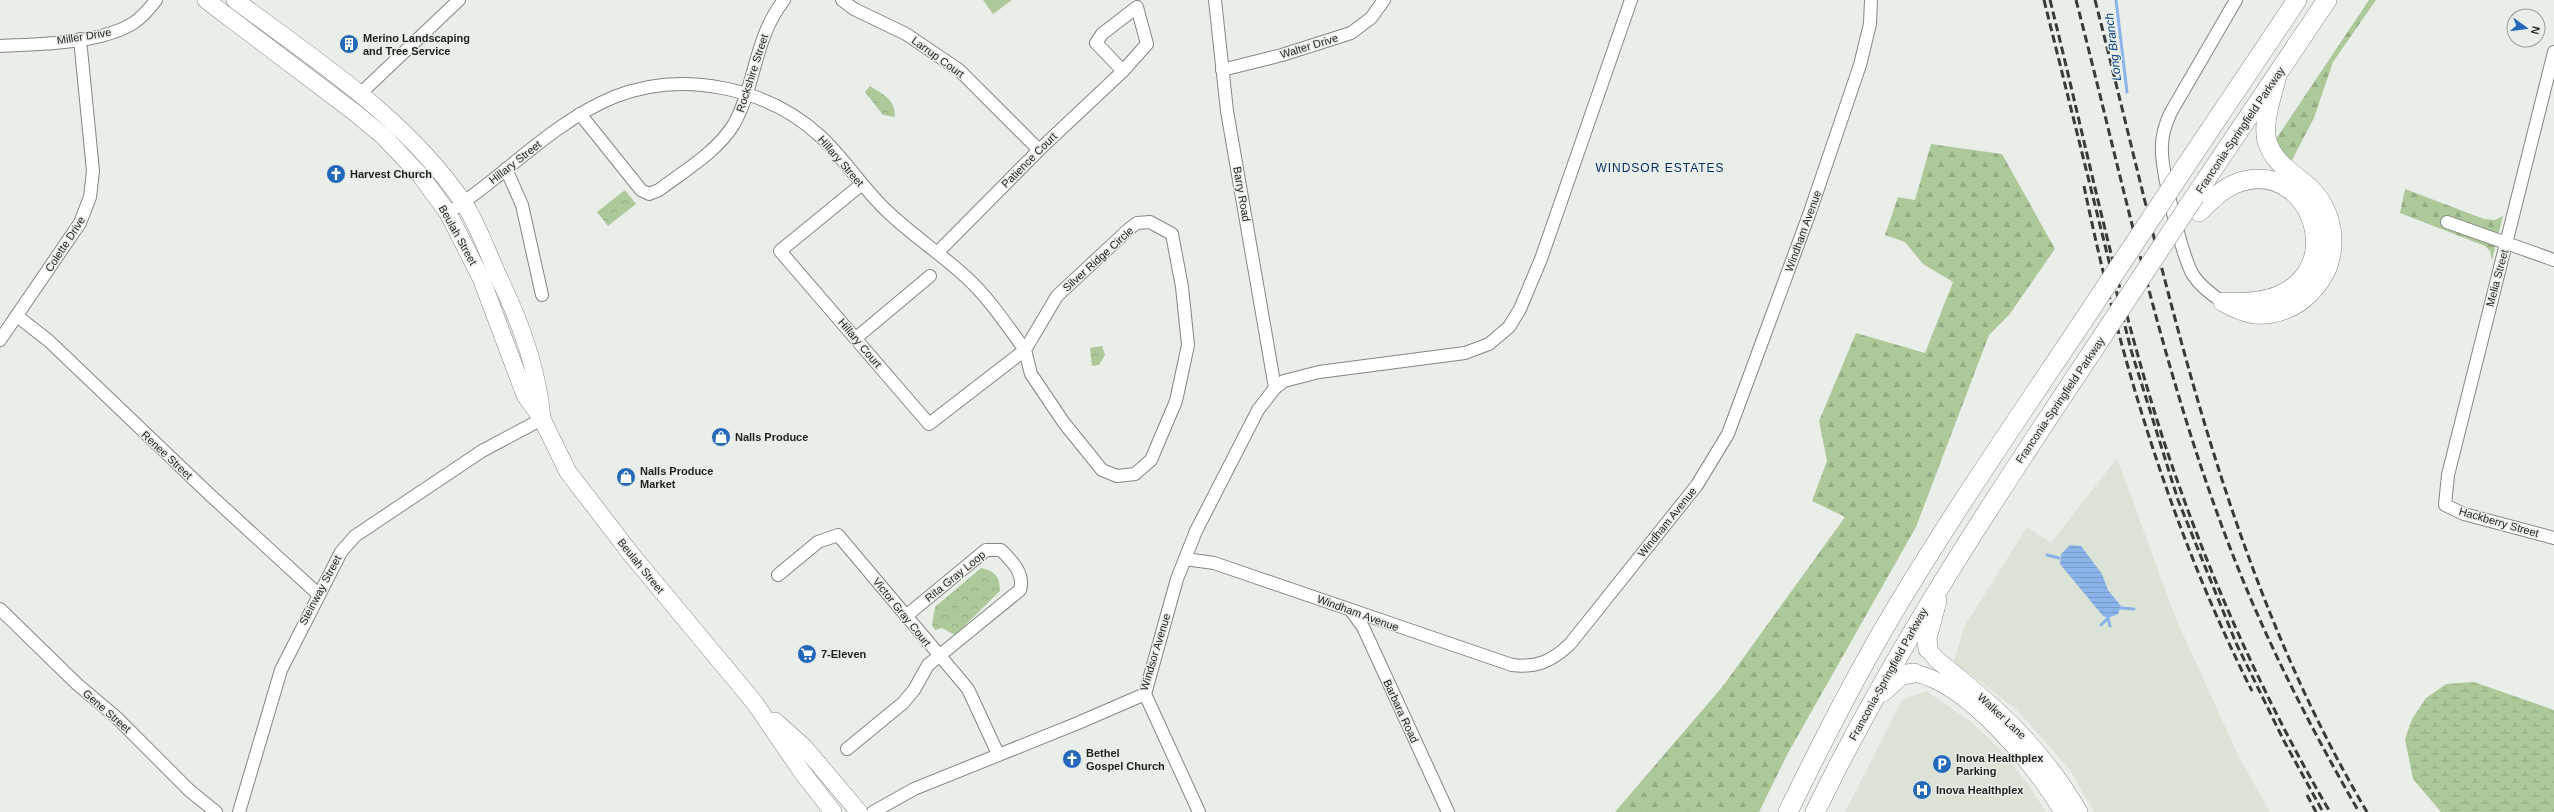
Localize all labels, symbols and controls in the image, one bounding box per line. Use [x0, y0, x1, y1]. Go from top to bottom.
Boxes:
north arrow [2506, 8, 2546, 48]
water label: Long Branch [2102, 12, 2124, 82]
text: N [2529, 25, 2542, 36]
street label: Miller Drive [56, 26, 112, 46]
street label: Walter Drive [1279, 31, 1339, 61]
place label: Merino Landscaping and Tree Service [363, 32, 470, 57]
street label: Rockshire Street [734, 32, 770, 114]
building icon: Merino Landscaping and Tree Service [338, 33, 360, 55]
street label: Larrup Court [909, 34, 967, 80]
street label: Franconia-Springfield Parkway [2193, 64, 2287, 195]
street label: Patience Court [999, 130, 1059, 190]
street label: Hillary Street [816, 133, 866, 189]
street label: Hillary Street [486, 138, 544, 186]
district label: WINDSOR ESTATES [1595, 161, 1725, 175]
church icon: Harvest Church [325, 163, 347, 185]
street label: Barry Road [1231, 166, 1253, 222]
place label: Harvest Church [350, 168, 432, 180]
street label: Windham Avenue [1783, 189, 1823, 273]
street label: Beulah Street [437, 203, 479, 267]
street label: Colette Drive [43, 214, 87, 274]
street label: Silver Ridge Circle [1060, 224, 1136, 294]
street label: Melia Street [2484, 248, 2510, 308]
street label: Hillary Court [836, 316, 884, 370]
street label: Franconia-Springfield Parkway [2013, 334, 2107, 465]
shop icon: Nalls Produce [710, 426, 732, 448]
street label: Renee Street [139, 429, 195, 481]
place label: Nalls Produce [735, 431, 808, 443]
place label: Nalls Produce Market [640, 465, 713, 490]
shop icon: Nalls Produce Market [615, 466, 637, 488]
street label: Windham Avenue [1635, 485, 1699, 559]
street label: Hackberry Street [2458, 505, 2540, 539]
street label: Beulah Street [615, 536, 667, 596]
street label: Rita Gray Loop [922, 548, 988, 604]
street label: Steinway Street [297, 553, 343, 627]
street label: Victor Gray Court [871, 575, 933, 649]
street label: Windham Avenue [1316, 593, 1400, 633]
street label: Franconia-Springfield Parkway [1846, 605, 1930, 742]
street label: Windsor Avenue [1138, 612, 1172, 692]
supermarket icon: 7-Eleven [796, 643, 818, 665]
place label: 7-Eleven [821, 648, 867, 660]
street label: Barbara Road [1381, 677, 1421, 745]
street label: Gene Street [81, 687, 133, 735]
street label: Walker Lane [1975, 691, 2029, 741]
place label: Bethel Gospel Church [1086, 747, 1165, 772]
church icon: Bethel Gospel Church [1061, 748, 1083, 770]
place label: Inova Healthplex Parking [1956, 752, 2044, 777]
parking icon: Inova Healthplex Parking [1931, 753, 1953, 775]
hospital icon: Inova Healthplex [1911, 779, 1933, 801]
place label: Inova Healthplex [1936, 784, 2024, 796]

